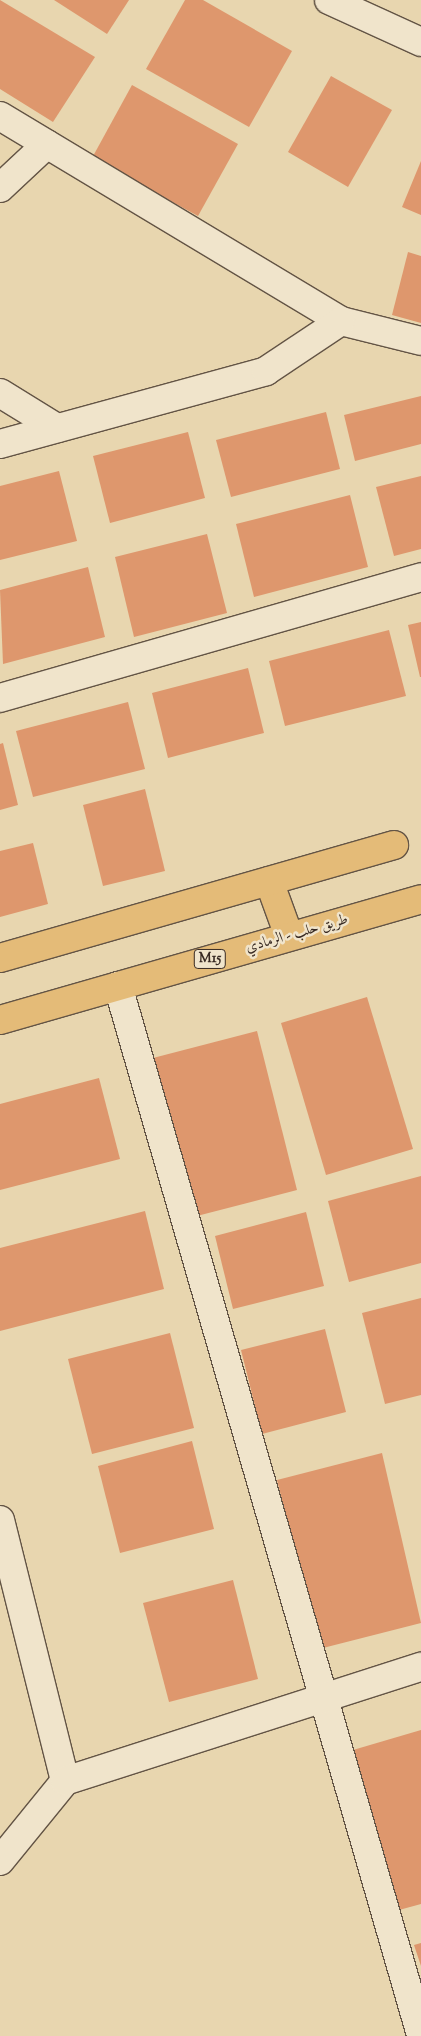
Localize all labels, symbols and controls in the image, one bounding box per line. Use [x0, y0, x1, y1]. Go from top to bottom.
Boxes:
street label: طريق حلب - الرمادي [244, 911, 350, 957]
road number: M15 [194, 948, 226, 971]

